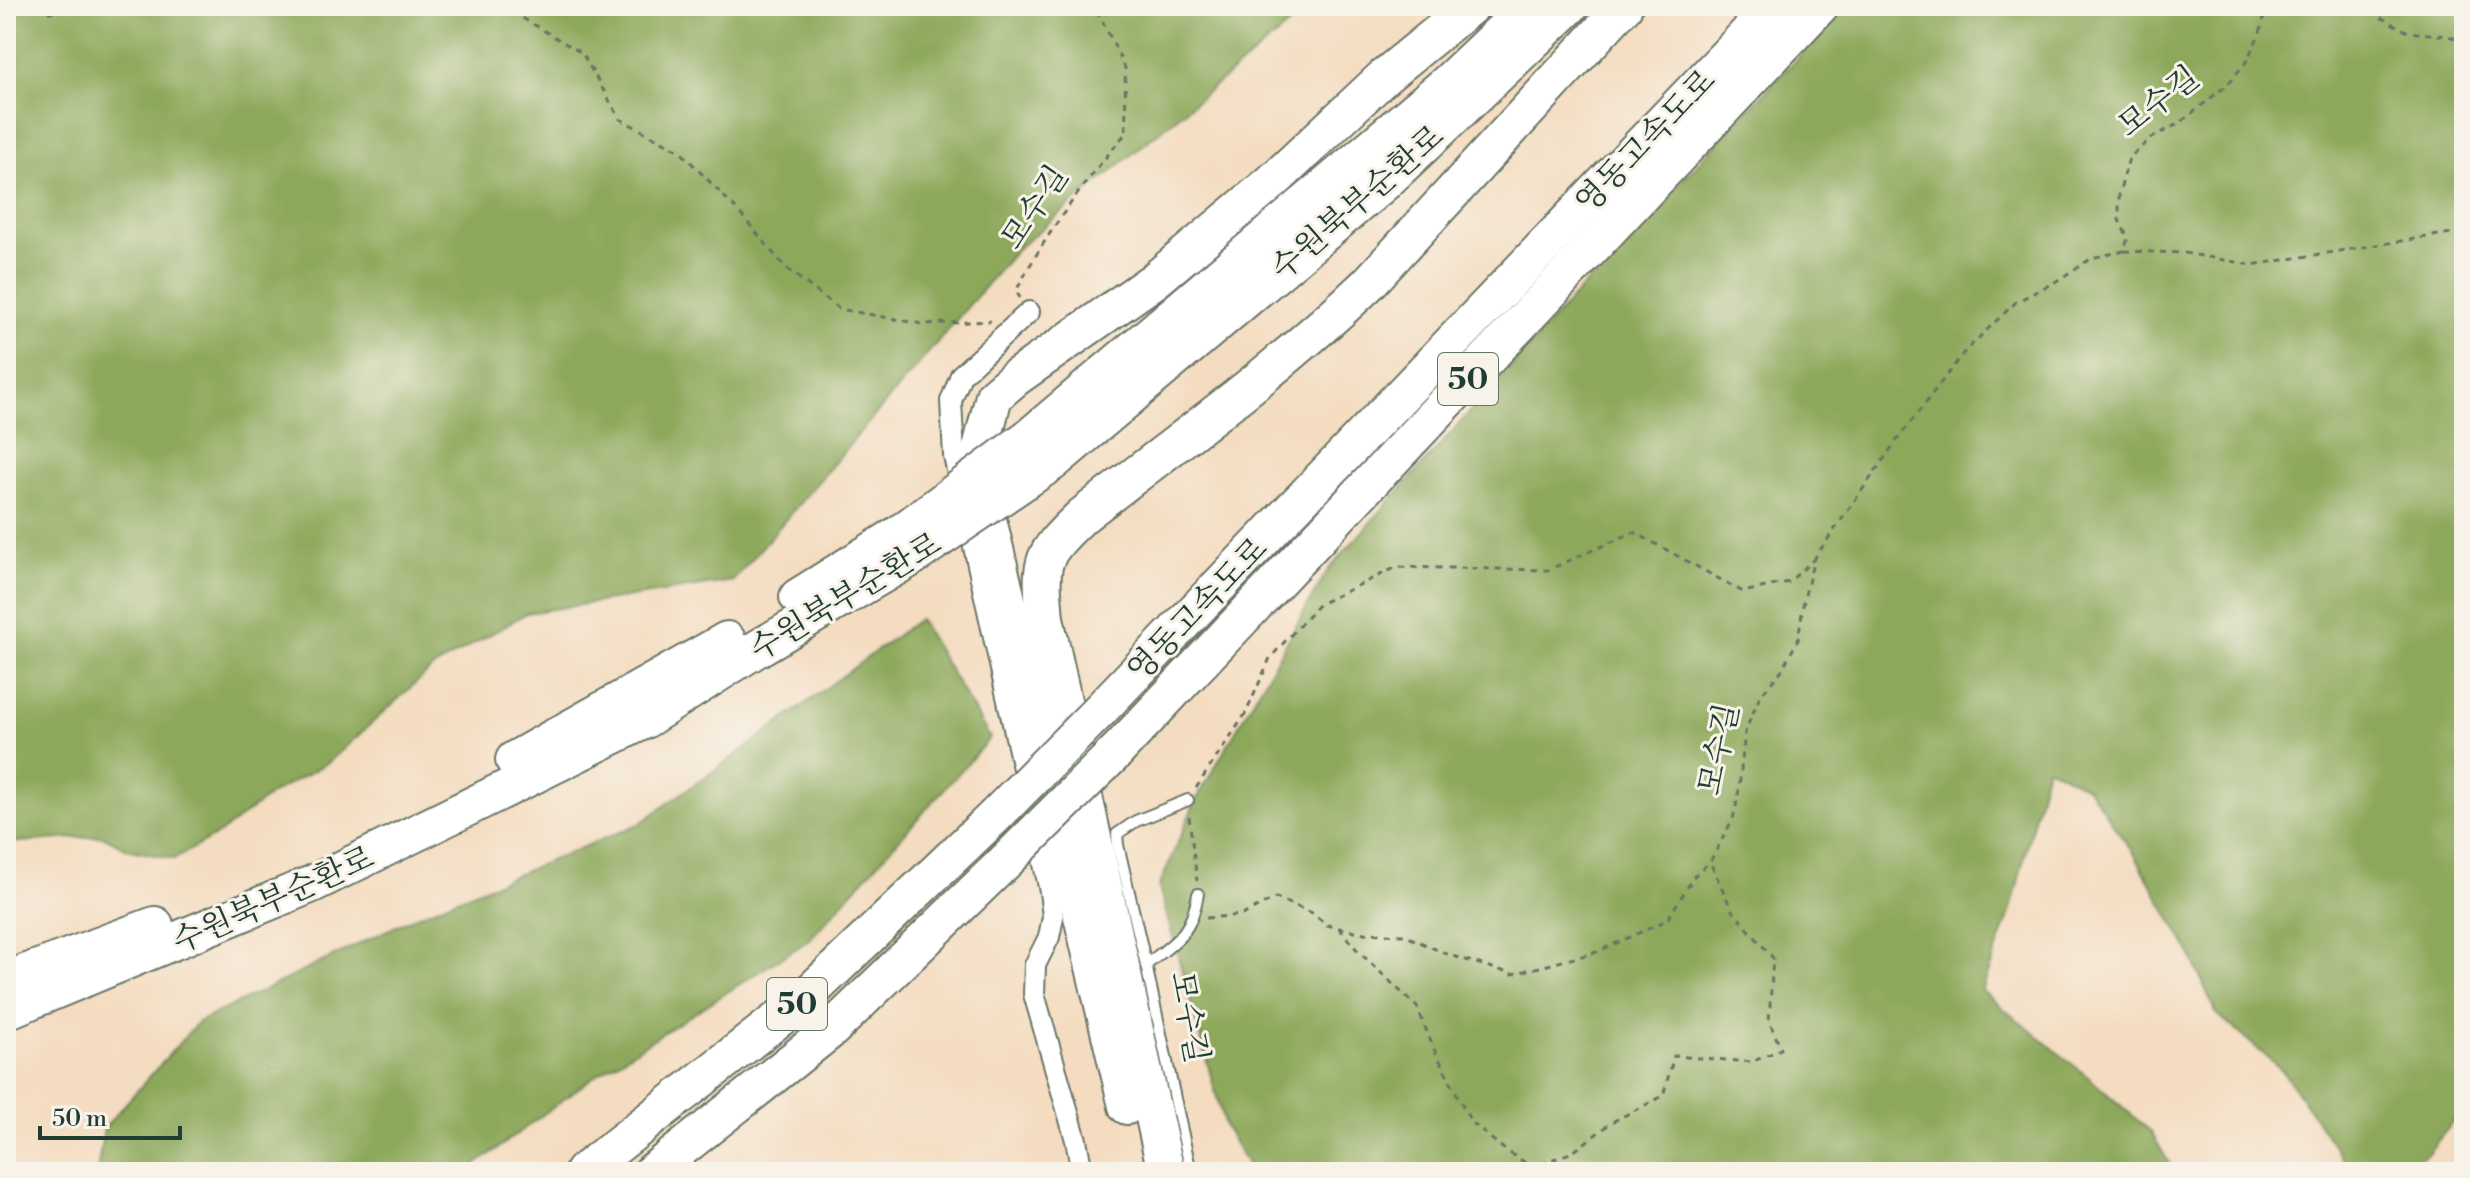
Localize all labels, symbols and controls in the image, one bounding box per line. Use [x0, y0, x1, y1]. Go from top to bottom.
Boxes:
street label: 모수길 [2110, 57, 2207, 146]
street label: 영동고속도로 [1567, 61, 1725, 222]
street label: 수원북부순환로 [1263, 117, 1452, 289]
street label: 모수길 [992, 158, 1077, 257]
road number: 50 [1438, 353, 1498, 405]
street label: 수원북부순환로 [742, 524, 949, 670]
street label: 영동고속도로 [1119, 529, 1277, 690]
street label: 모수길 [1690, 700, 1748, 799]
street label: 수원북부순환로 [166, 838, 380, 962]
street label: 모수길 [1161, 968, 1217, 1066]
road number: 50 [767, 978, 827, 1030]
scale bar [40, 1090, 180, 1140]
text: 50 m [52, 1104, 107, 1134]

